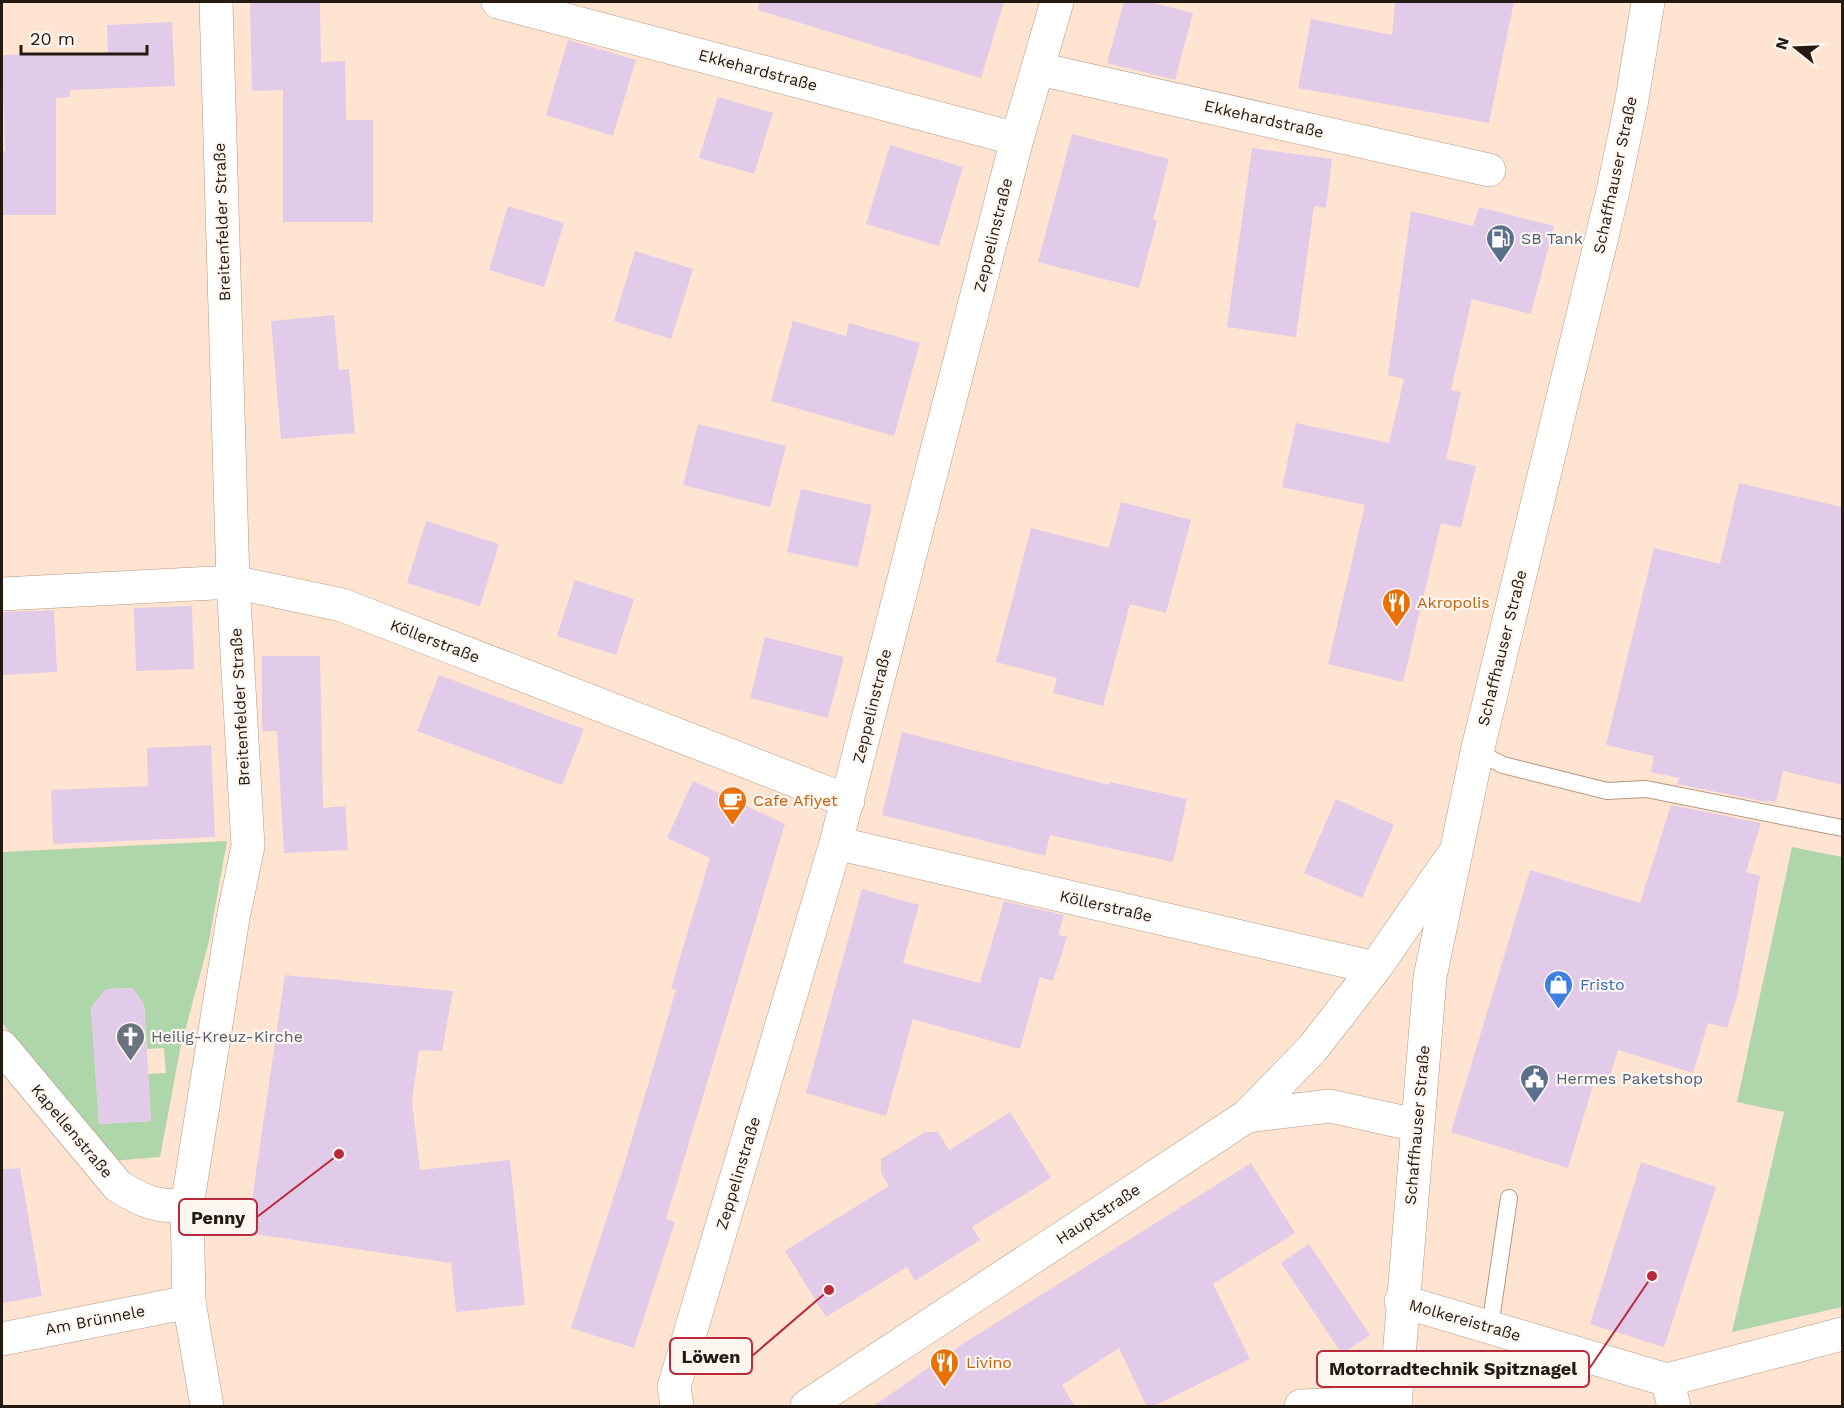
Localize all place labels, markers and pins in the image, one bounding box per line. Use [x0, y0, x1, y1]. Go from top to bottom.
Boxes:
fuel station icon: SB Tank [1484, 222, 1516, 264]
place label: SB Tank [1521, 229, 1583, 248]
restaurant icon: Akropolis [1380, 586, 1412, 628]
place label: Akropolis [1417, 593, 1490, 612]
cafe icon: Cafe Afiyet [716, 784, 748, 826]
place label: Cafe Afiyet [753, 791, 838, 810]
shop icon: Fristo [1543, 968, 1575, 1010]
place label: Fristo [1580, 975, 1625, 994]
church icon: Heilig-Kreuz-Kirche [114, 1020, 146, 1062]
place label: Heilig-Kreuz-Kirche [151, 1027, 303, 1046]
public building icon: Hermes Paketshop [1519, 1062, 1551, 1104]
place label: Hermes Paketshop [1556, 1069, 1703, 1088]
callout: Penny [179, 1199, 257, 1235]
callout: Löwen [670, 1338, 752, 1374]
restaurant icon: Livino [929, 1346, 961, 1388]
callout: Motorradtechnik Spitznagel [1317, 1351, 1589, 1387]
place label: Livino [966, 1353, 1012, 1372]

